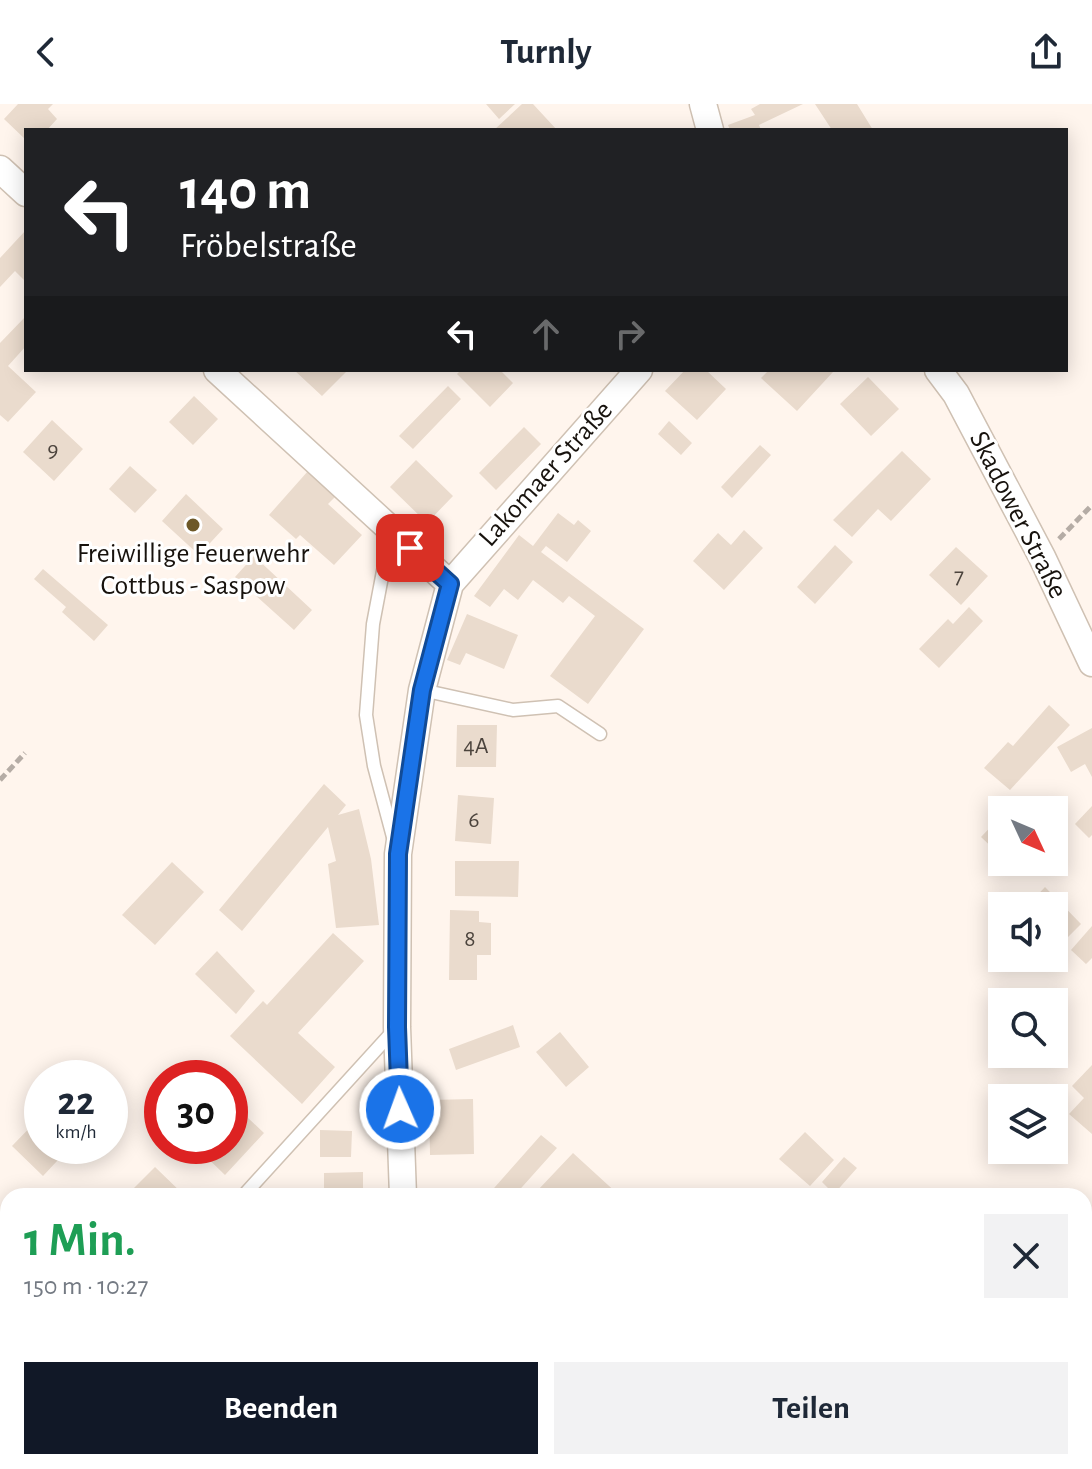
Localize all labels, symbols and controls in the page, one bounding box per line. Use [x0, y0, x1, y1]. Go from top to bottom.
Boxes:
icon: back [24, 30, 68, 74]
icon: share [1024, 30, 1068, 74]
text: Turnly [500, 34, 592, 70]
icon: left [48, 160, 152, 264]
text: 140 m [180, 163, 311, 219]
text: Fröbelstraße [180, 228, 357, 264]
icon: left [440, 312, 484, 356]
icon: ahead [524, 312, 568, 356]
icon: right [608, 312, 652, 356]
street label: Lakomaer Straße [474, 396, 618, 552]
street label: Skadower Straße [964, 427, 1072, 603]
house number: 9 [47, 438, 59, 462]
pin [376, 514, 444, 582]
marker: Freiwillige Feuerwehr Cottbus - Saspow [184, 516, 202, 534]
icon: arrive [388, 526, 432, 570]
place label: Freiwillige Feuerwehr Cottbus - Saspow [77, 540, 309, 600]
house number: 7 [954, 564, 964, 588]
house number: 4A [463, 734, 489, 758]
north arrow [988, 796, 1068, 876]
map controls [988, 796, 1068, 1164]
house number: 6 [468, 808, 480, 832]
button: sound [988, 892, 1068, 972]
house number: 8 [464, 927, 476, 951]
button: search [988, 988, 1068, 1068]
speed limit sign: 30 [144, 1060, 248, 1164]
position arrow [358, 1067, 442, 1151]
text: 22 [57, 1082, 95, 1122]
button: layers [988, 1084, 1068, 1164]
text: km/h [55, 1122, 97, 1142]
button: close [984, 1214, 1068, 1298]
text: 1 Min. [24, 1217, 136, 1265]
text: 150 m · 10:27 [24, 1273, 148, 1299]
button: Beenden [24, 1362, 538, 1454]
button: Teilen [554, 1362, 1068, 1454]

